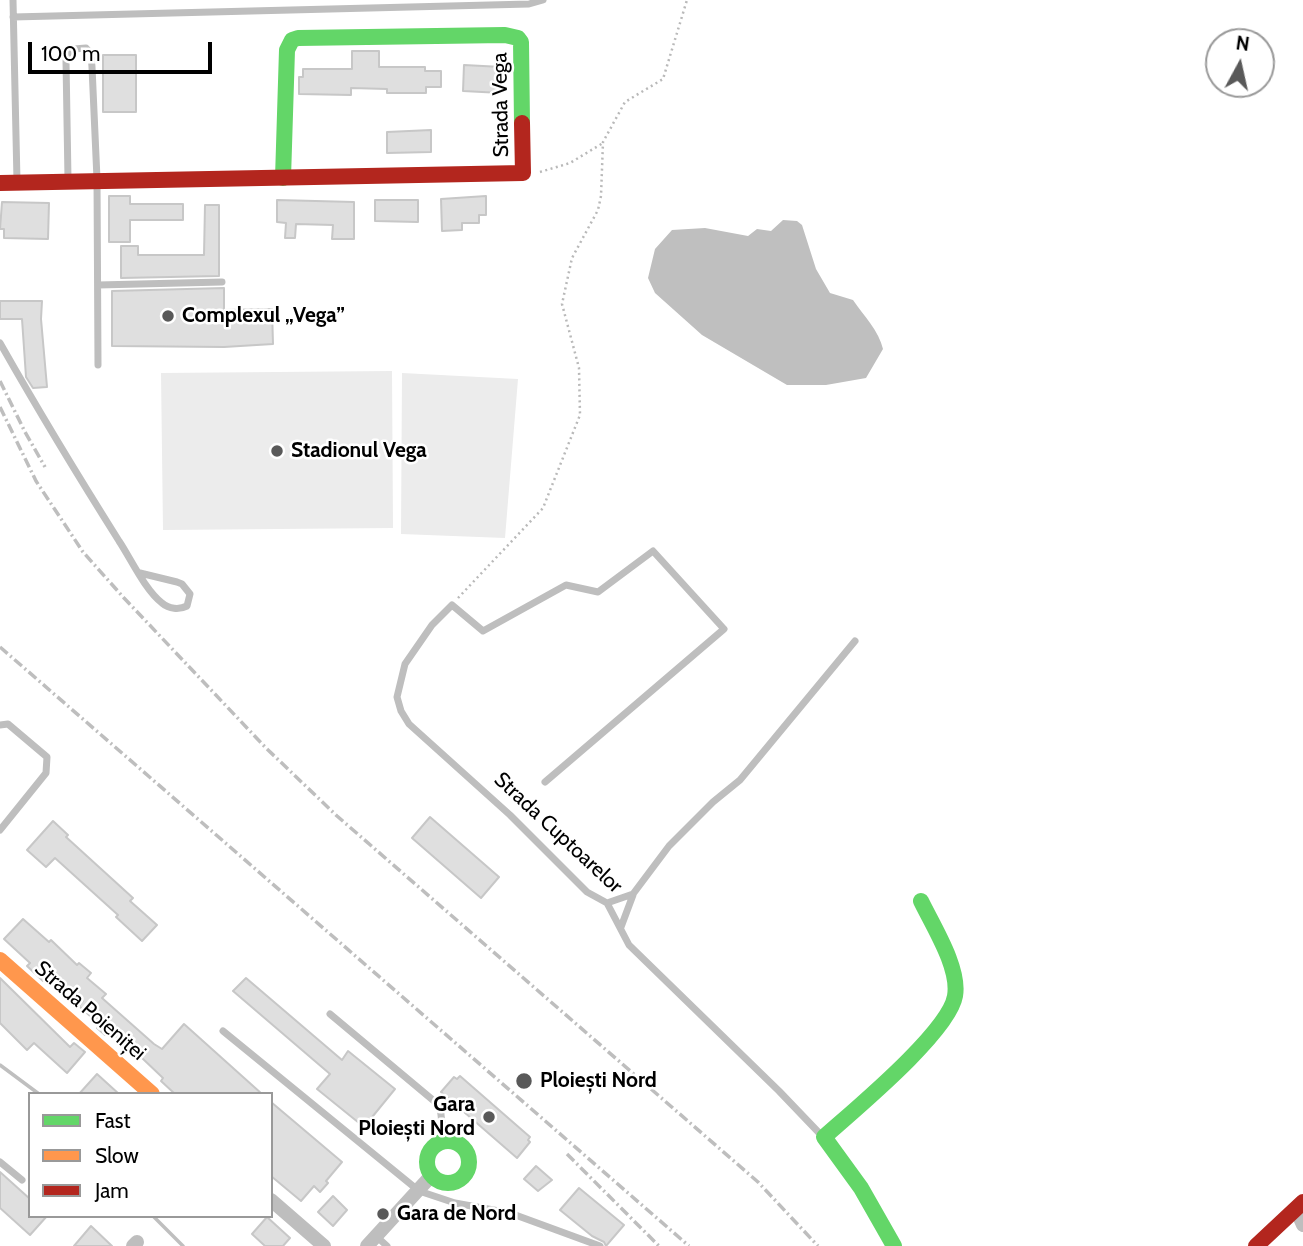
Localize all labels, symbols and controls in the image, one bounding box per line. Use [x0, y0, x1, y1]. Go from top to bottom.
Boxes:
scale bar [32, 28, 215, 72]
north arrow [1205, 28, 1275, 98]
text: N [1234, 31, 1251, 56]
text: 100 m [41, 41, 100, 66]
street label: Strada Vega [487, 52, 515, 158]
place label: Complexul „Vega” [182, 303, 345, 329]
marker: Complexul „Vega” [160, 308, 176, 324]
place label: Stadionul Vega [291, 438, 427, 464]
marker: Stadionul Vega [269, 443, 285, 459]
street label: Strada Cuptoarelor [489, 767, 627, 899]
street label: Strada Poieniței [29, 956, 151, 1066]
place label: Ploiești Nord [540, 1068, 657, 1094]
marker: Ploiești Nord [514, 1071, 534, 1091]
legend [28, 1092, 273, 1218]
place label: Gara Ploiești Nord [358, 1092, 475, 1142]
text: Fast [95, 1108, 131, 1133]
marker: Gara Ploiești Nord [481, 1109, 497, 1125]
text: Slow [95, 1143, 139, 1168]
text: Jam [95, 1178, 129, 1203]
place label: Gara de Nord [397, 1201, 516, 1227]
marker: Gara de Nord [375, 1206, 391, 1222]

